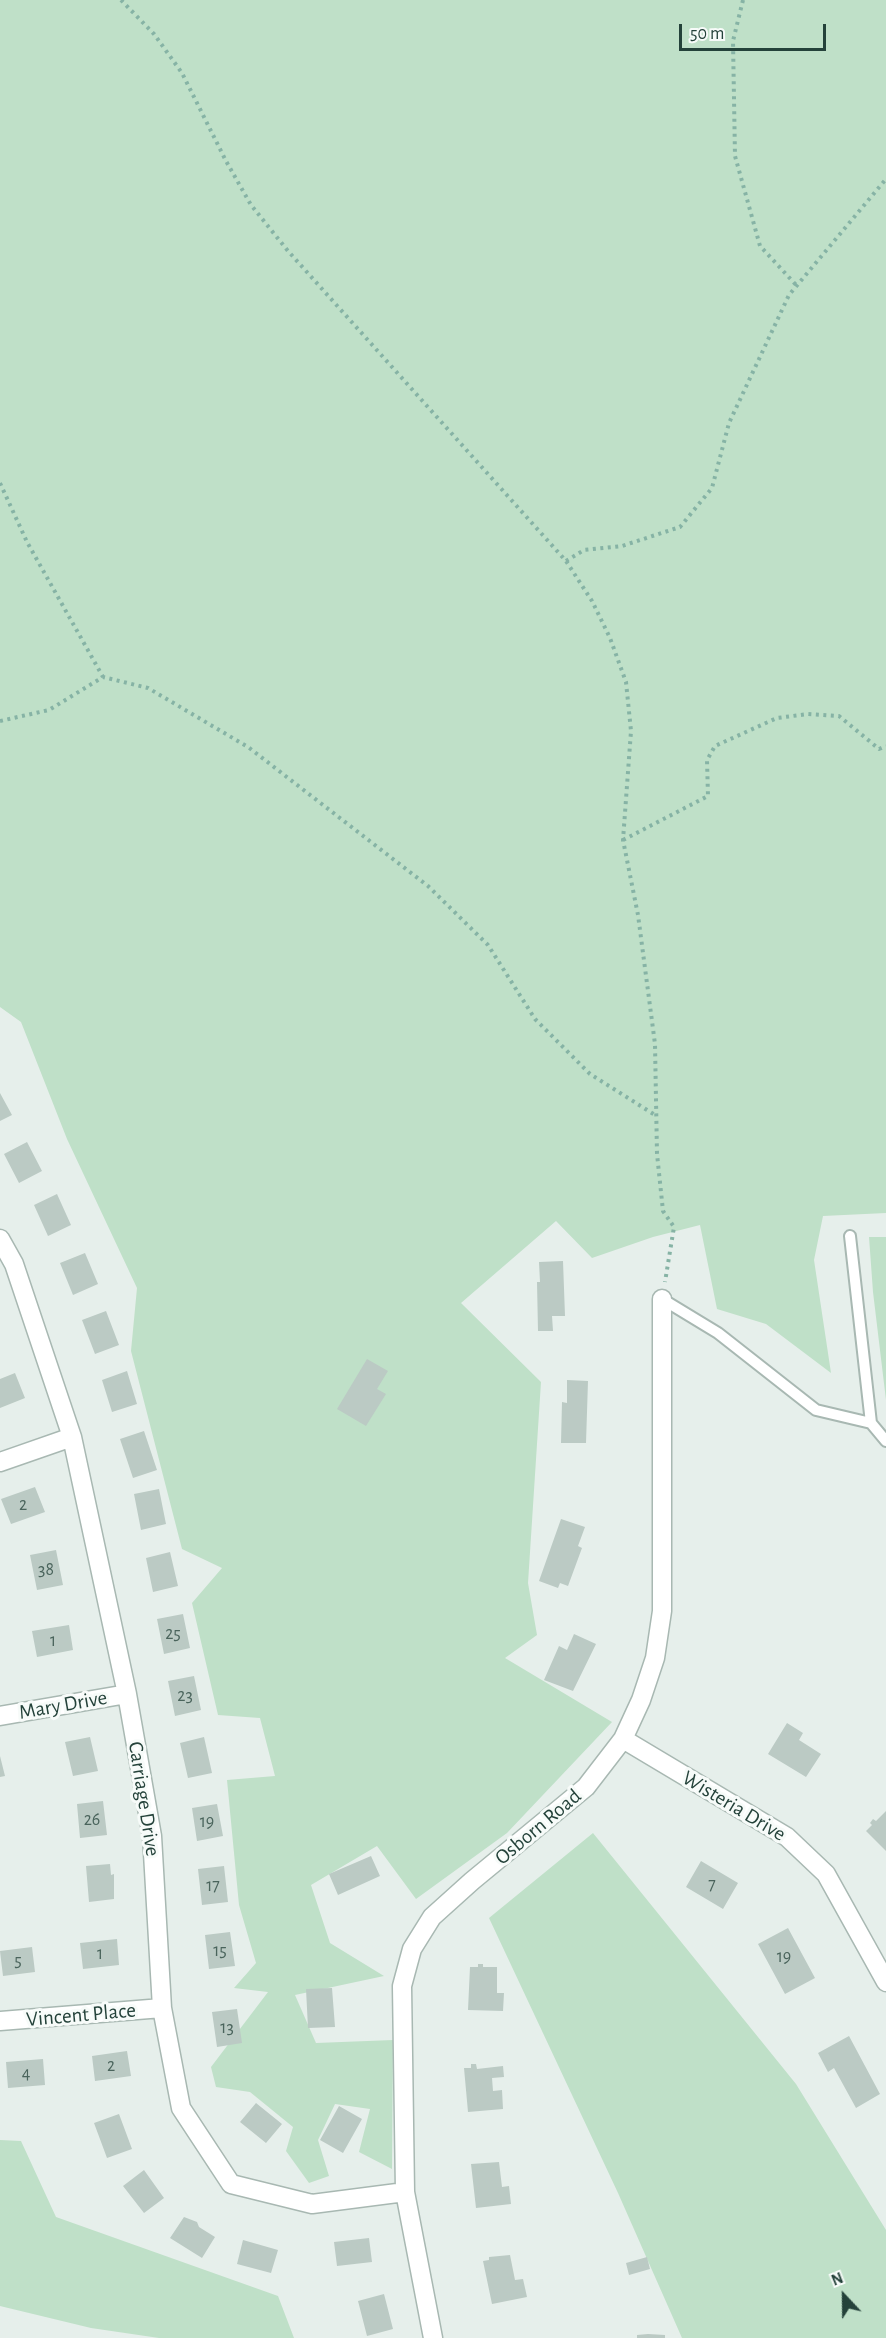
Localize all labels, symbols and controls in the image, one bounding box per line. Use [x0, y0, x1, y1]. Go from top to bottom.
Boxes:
scale bar [682, 12, 829, 50]
text: 50 m [690, 25, 724, 43]
house number: 2 [19, 1494, 27, 1516]
house number: 38 [38, 1559, 54, 1581]
house number: 25 [165, 1623, 181, 1645]
house number: 1 [50, 1630, 56, 1652]
street label: Mary Drive [17, 1685, 109, 1725]
house number: 23 [177, 1685, 193, 1707]
street label: Carriage Drive [122, 1740, 166, 1858]
street label: Wisteria Drive [678, 1765, 790, 1847]
street label: Osborn Road [490, 1784, 586, 1870]
house number: 26 [84, 1809, 100, 1831]
house number: 19 [200, 1811, 214, 1833]
house number: 7 [708, 1874, 716, 1896]
house number: 17 [206, 1875, 220, 1897]
house number: 15 [213, 1940, 227, 1962]
house number: 1 [97, 1943, 103, 1965]
house number: 19 [777, 1946, 791, 1968]
house number: 5 [14, 1950, 22, 1972]
street label: Vincent Place [25, 1998, 137, 2032]
house number: 13 [220, 2017, 234, 2039]
house number: 2 [107, 2055, 115, 2077]
house number: 4 [22, 2063, 30, 2085]
north arrow [814, 2266, 874, 2326]
text: N [829, 2270, 845, 2289]

